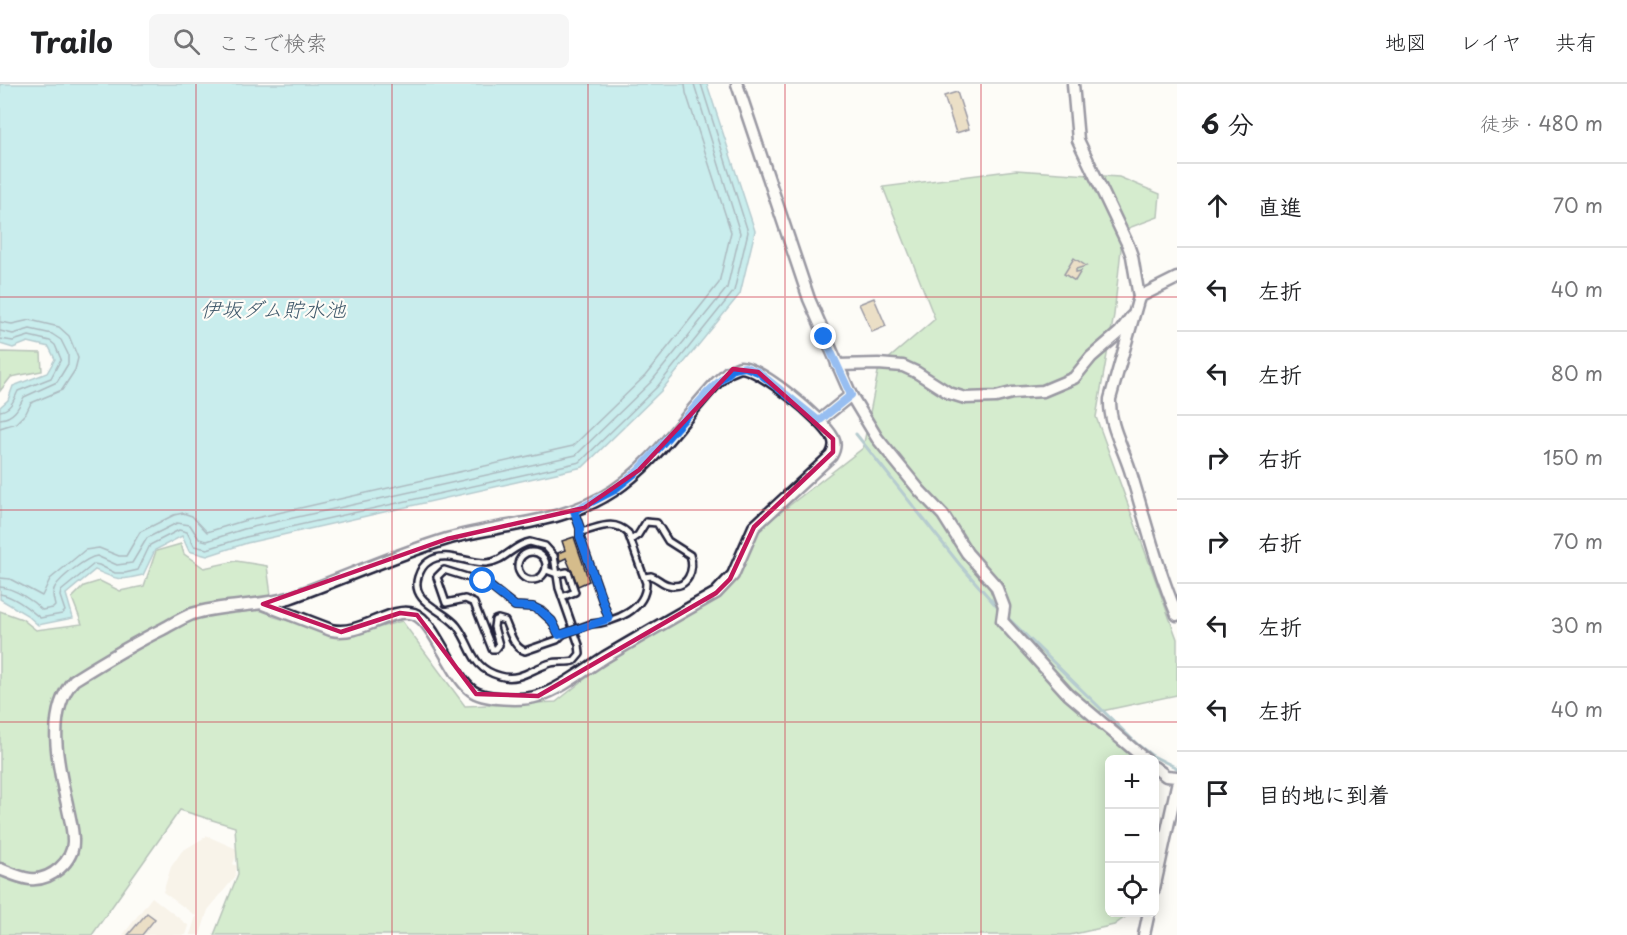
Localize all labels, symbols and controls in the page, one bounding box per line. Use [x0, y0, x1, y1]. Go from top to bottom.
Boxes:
search box [149, 14, 569, 68]
text: Trailo [30, 20, 113, 63]
icon: search [170, 25, 203, 58]
text: ここで検索 [218, 25, 328, 58]
text: 地図 [1385, 25, 1427, 57]
text: レイヤ [1460, 25, 1522, 57]
text: 共有 [1555, 25, 1597, 57]
text: 6 分 [1201, 104, 1254, 143]
text: 徒歩 · 480 m [1480, 108, 1603, 138]
icon: ahead [1201, 189, 1234, 222]
text: 直進 [1258, 189, 1302, 222]
text: 70 m [1553, 190, 1603, 220]
icon: left [1201, 273, 1234, 306]
text: 左折 [1258, 273, 1302, 306]
text: 40 m [1551, 274, 1603, 304]
water label: 伊坂ダム貯水池 [200, 292, 347, 324]
route end [810, 323, 836, 349]
icon: left [1201, 357, 1234, 390]
text: 左折 [1258, 357, 1302, 390]
text: 80 m [1551, 358, 1603, 388]
icon: right [1201, 441, 1234, 474]
text: 右折 [1258, 441, 1302, 474]
text: 150 m [1543, 442, 1603, 472]
icon: right [1201, 525, 1234, 558]
text: 右折 [1258, 525, 1302, 558]
text: 70 m [1553, 526, 1603, 556]
route start [469, 567, 495, 593]
icon: left [1201, 609, 1234, 642]
text: 左折 [1258, 609, 1302, 642]
text: 30 m [1550, 610, 1603, 640]
icon: left [1201, 693, 1234, 726]
text: 左折 [1258, 693, 1302, 726]
text: 40 m [1551, 694, 1603, 724]
map controls [1105, 755, 1159, 917]
button: + [1105, 755, 1159, 809]
icon: arrive [1201, 777, 1234, 810]
text: 目的地に到着 [1258, 777, 1390, 810]
button: − [1105, 809, 1159, 863]
button: locate [1105, 863, 1159, 917]

